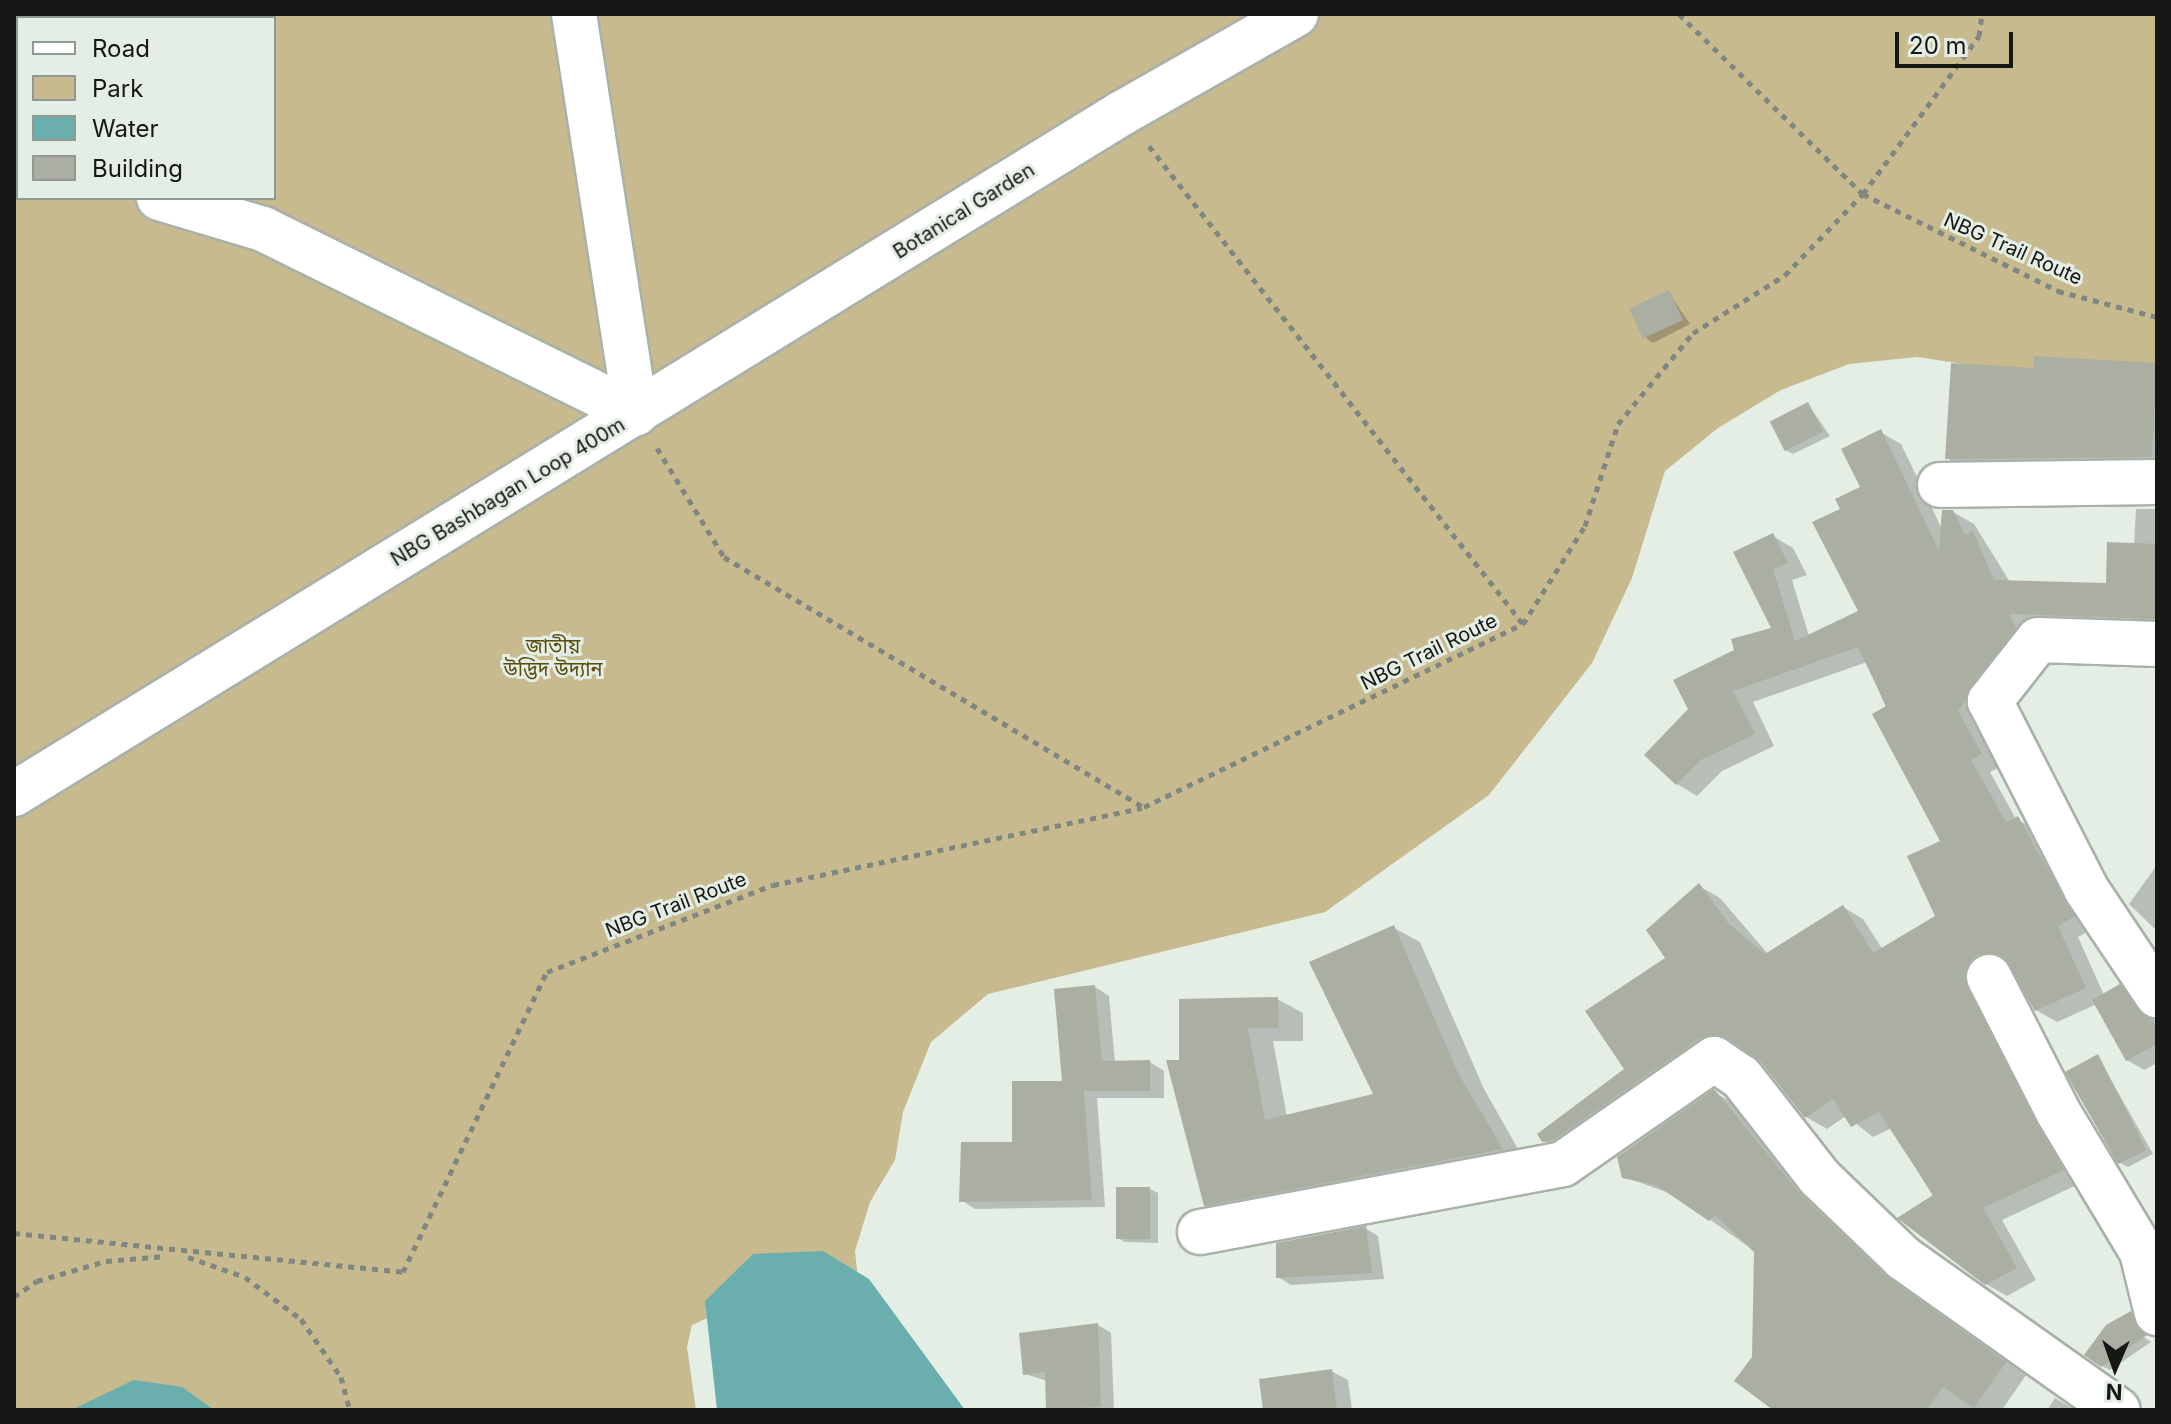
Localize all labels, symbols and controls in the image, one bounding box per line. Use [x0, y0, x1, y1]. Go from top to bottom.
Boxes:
legend [16, 16, 276, 200]
scale bar [1899, 16, 2017, 66]
text: 20 m [1909, 31, 1967, 60]
text: Road [92, 34, 150, 63]
text: Park [92, 74, 143, 103]
text: Water [92, 114, 159, 143]
text: Building [92, 154, 183, 183]
street label: Botanical Garden [889, 158, 1039, 264]
street label: NBG Trail Route [1940, 208, 2086, 290]
street label: NBG Bashbagan Loop 400m [387, 412, 629, 572]
street label: NBG Trail Route [1357, 609, 1501, 695]
park label: জাতীয় উদ্ভিদ উদ্যান [503, 635, 603, 682]
street label: NBG Trail Route [602, 867, 750, 943]
north arrow [2075, 1328, 2155, 1408]
text: N [2105, 1379, 2123, 1405]

